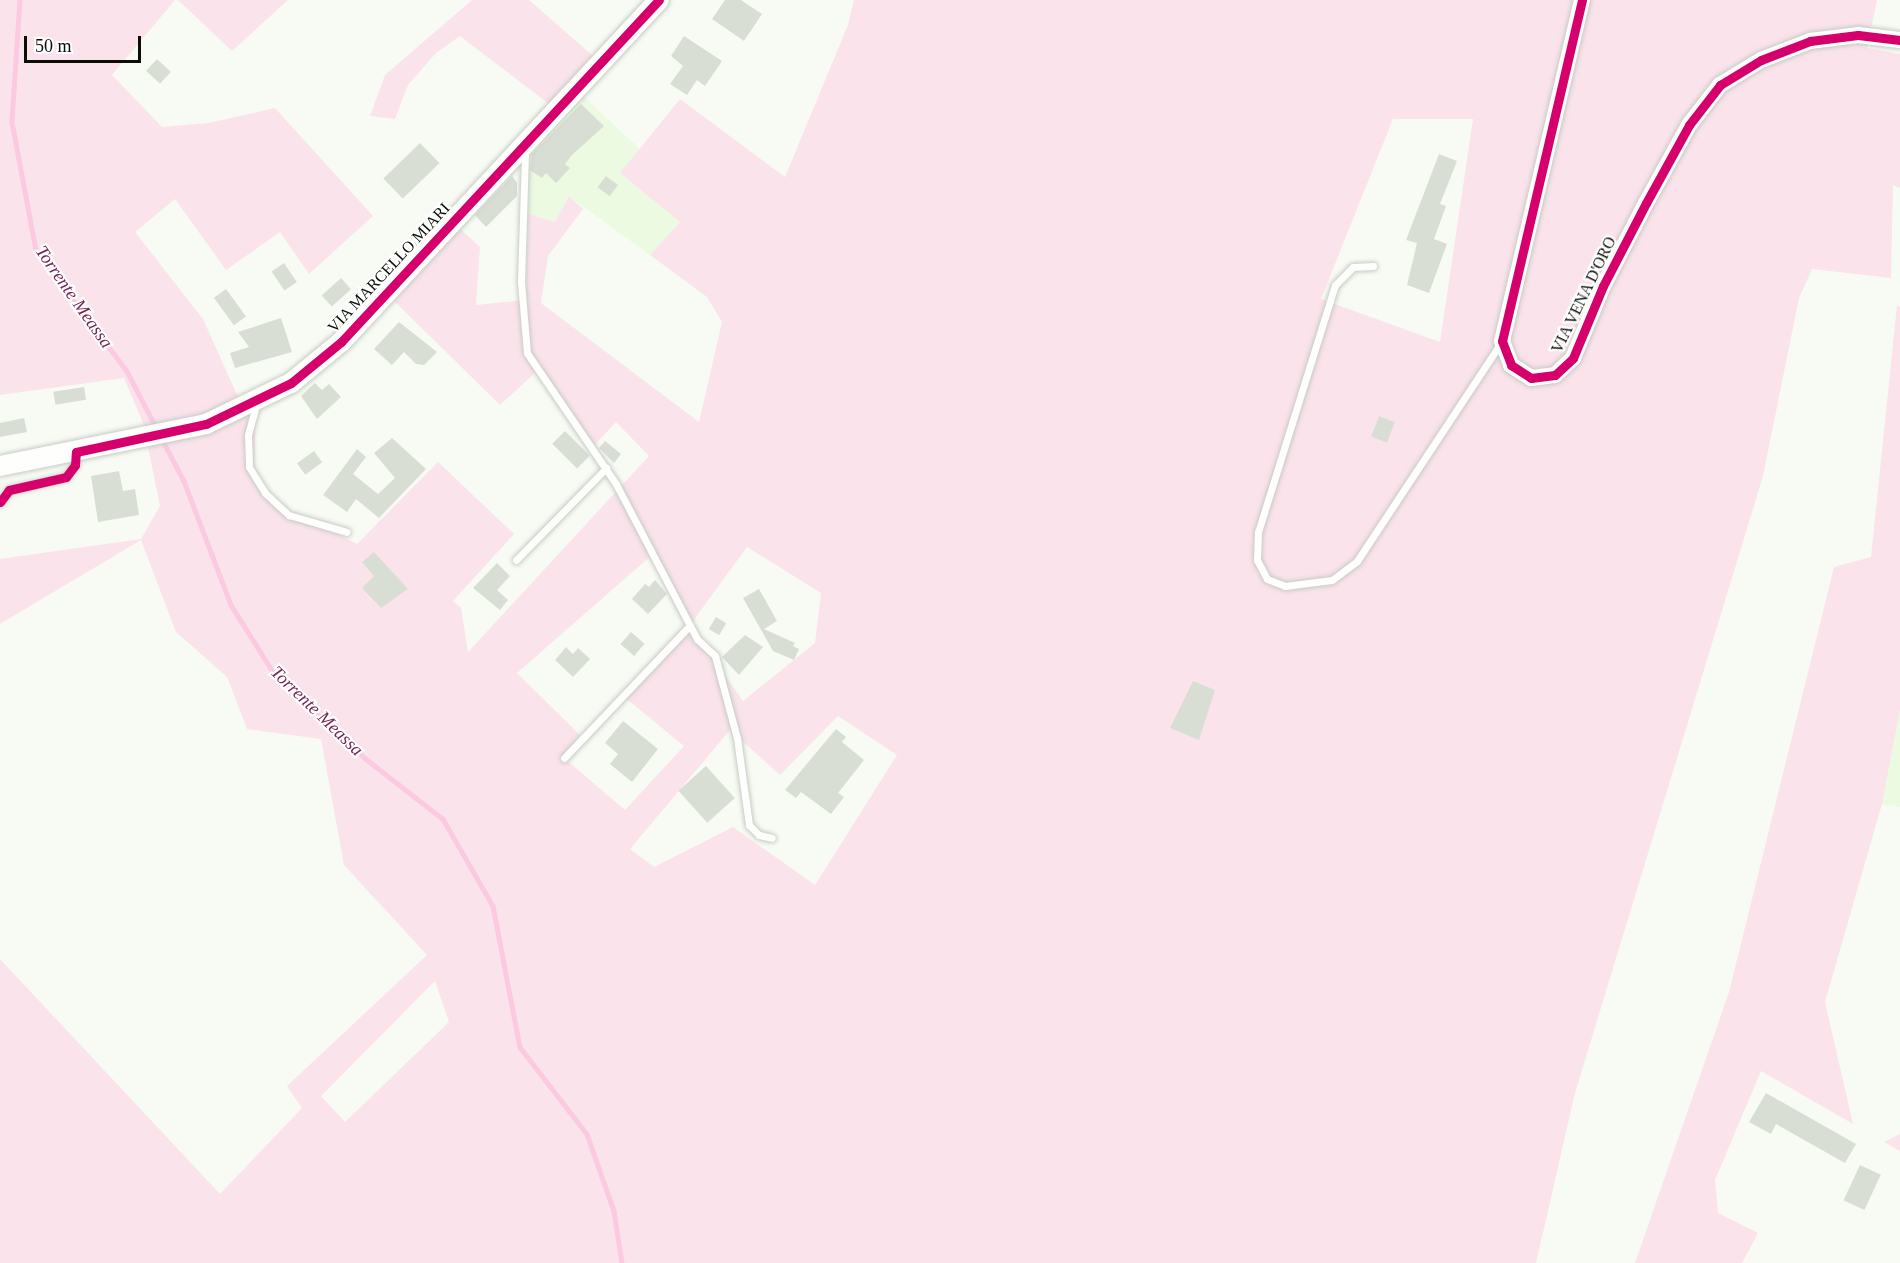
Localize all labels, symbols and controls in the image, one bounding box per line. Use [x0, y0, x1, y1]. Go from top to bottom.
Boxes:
scale bar [27, 24, 144, 62]
text: 50 m [35, 36, 72, 56]
street label: VIA MARCELLO MIARI [323, 199, 455, 337]
street label: VIA VENA D'ORO [1547, 233, 1621, 357]
water label: Torrente Meassa [31, 242, 117, 352]
water label: Torrente Meassa [266, 661, 368, 761]

